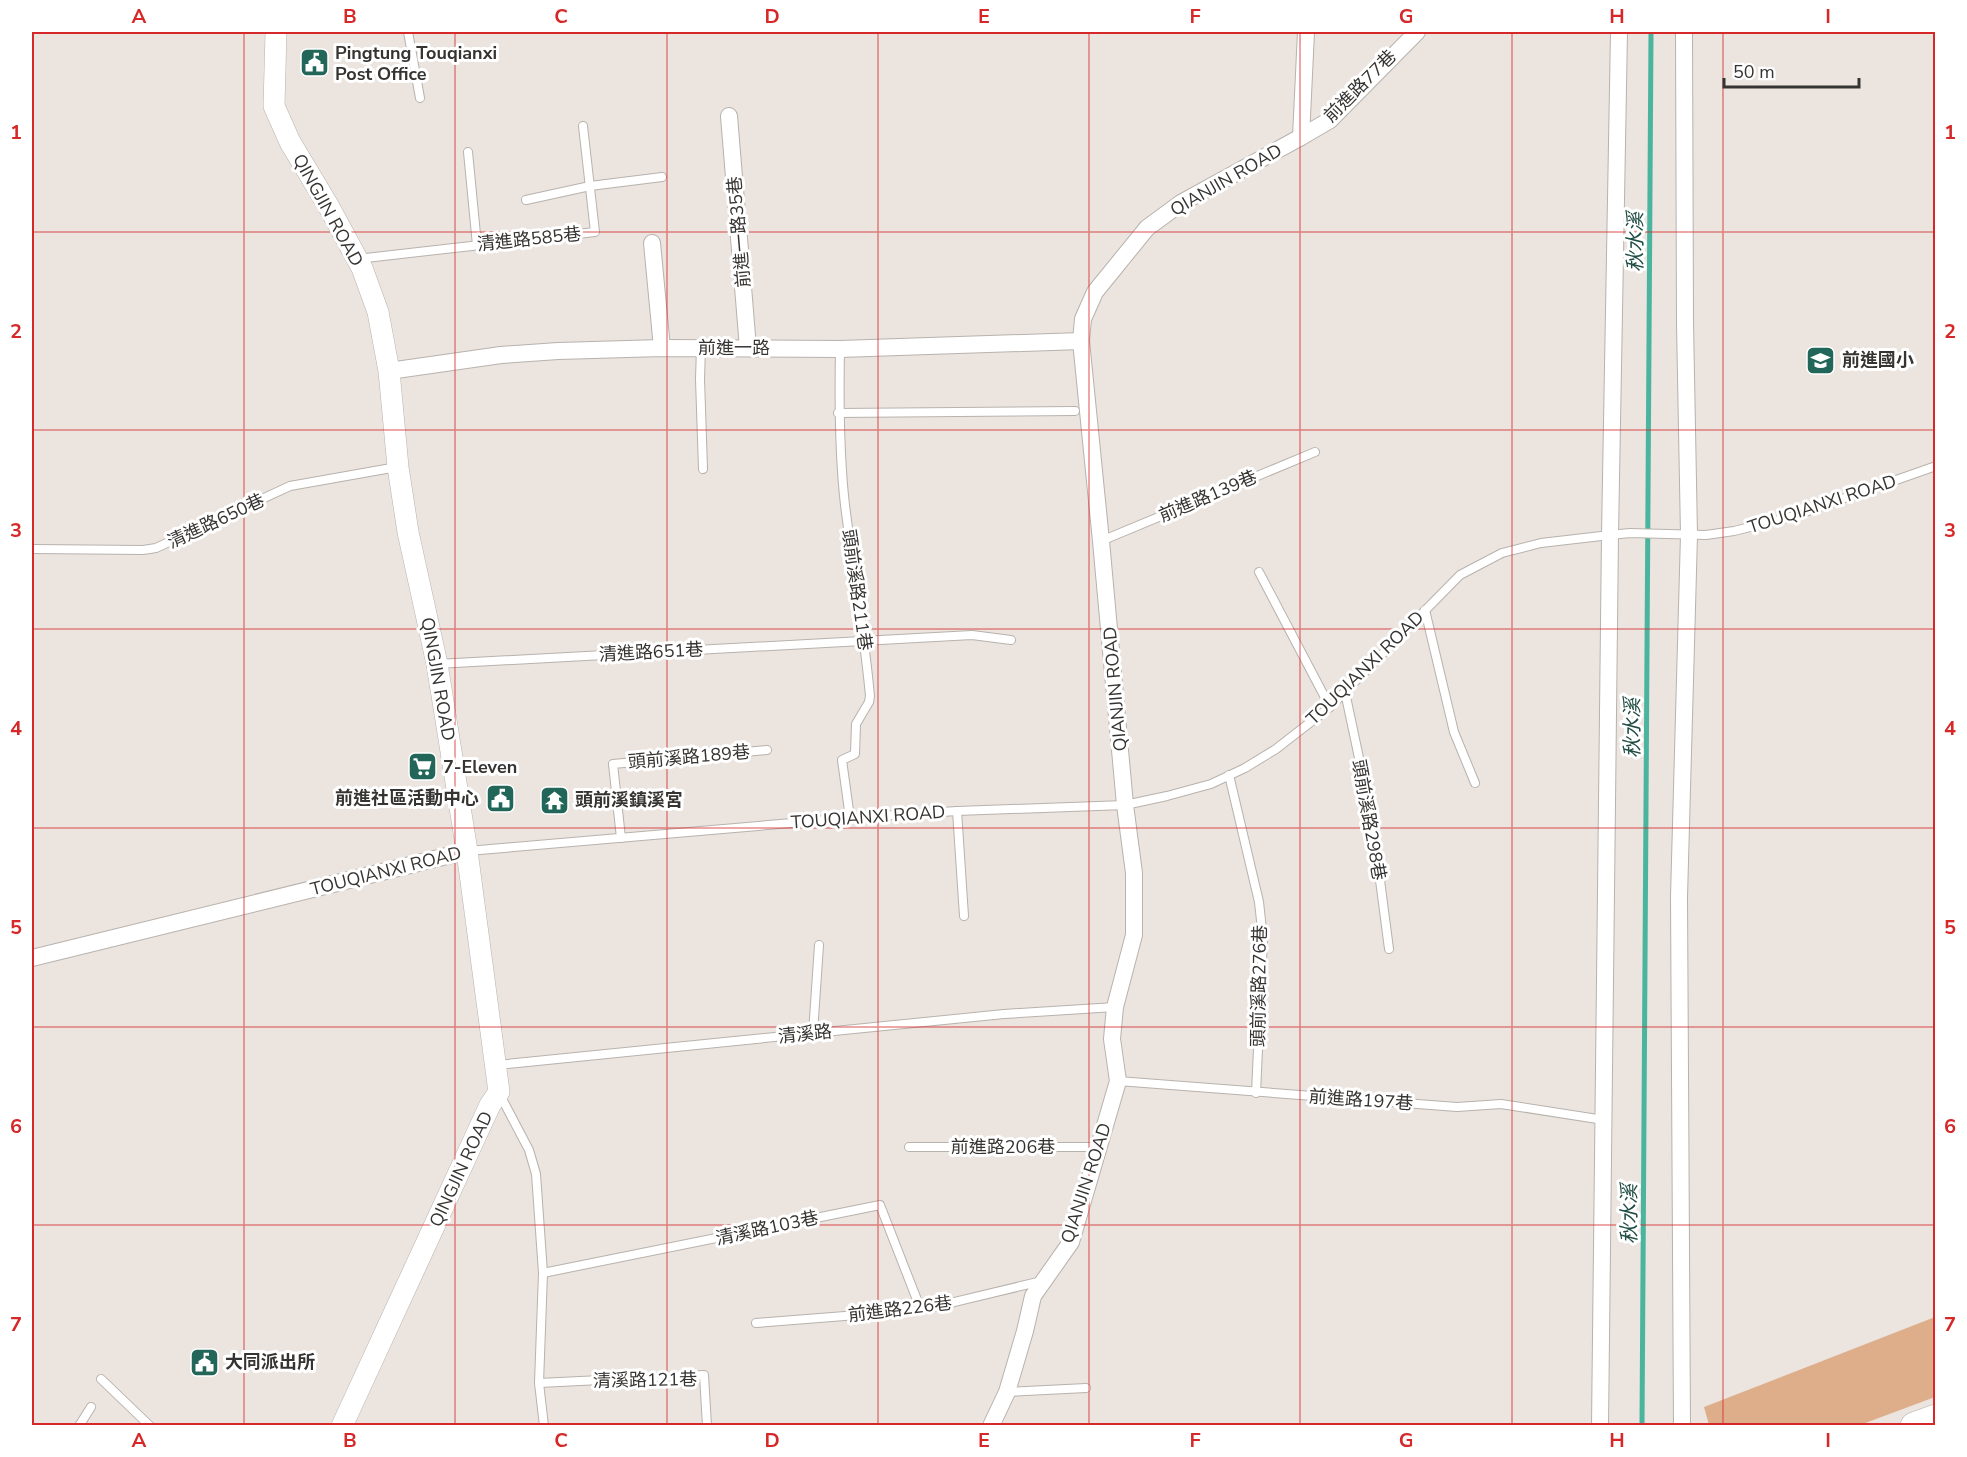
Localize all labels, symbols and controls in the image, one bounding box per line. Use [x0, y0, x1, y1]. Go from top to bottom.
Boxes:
text: A [132, 3, 147, 30]
text: B [343, 3, 357, 30]
text: C [554, 3, 568, 30]
text: D [764, 3, 780, 30]
text: E [978, 3, 990, 30]
text: F [1189, 3, 1201, 30]
text: G [1399, 3, 1413, 30]
text: H [1609, 3, 1625, 30]
text: I [1825, 3, 1831, 30]
place label: Pingtung Touqianxi Post Office [335, 41, 497, 86]
street label: 前進路77巷 [1318, 44, 1402, 128]
public building icon: Pingtung Touqianxi Post Office [298, 47, 330, 79]
scale bar [1724, 51, 1859, 89]
text: 50 m [1733, 60, 1775, 84]
text: 1 [10, 119, 22, 146]
text: 1 [1944, 119, 1956, 146]
street label: QIANJIN ROAD [1166, 138, 1286, 222]
street label: QINGJIN ROAD [287, 149, 369, 271]
street label: 前進一路35巷 [722, 175, 756, 289]
water label: 秋水溪 [1622, 209, 1649, 272]
street label: 清進路585巷 [476, 222, 582, 256]
text: 2 [10, 318, 22, 345]
text: 2 [1944, 318, 1956, 345]
street label: 前進一路 [698, 336, 770, 360]
school or university icon: 前進國小 [1805, 344, 1837, 376]
place label: 前進國小 [1842, 348, 1914, 372]
street label: 前進路139巷 [1155, 465, 1261, 527]
street label: TOUQIANXI ROAD [1745, 469, 1899, 539]
street label: 清進路650巷 [164, 488, 268, 554]
text: 3 [10, 517, 22, 544]
text: 3 [1944, 517, 1956, 544]
street label: 頭前溪路211巷 [837, 528, 877, 652]
street label: TOUQIANXI ROAD [1301, 606, 1429, 730]
street label: QINGJIN ROAD [415, 615, 461, 743]
street label: QIANJIN ROAD [1098, 626, 1132, 752]
street label: 清進路651巷 [598, 637, 704, 667]
water label: 秋水溪 [1619, 695, 1646, 758]
text: 4 [10, 715, 22, 742]
text: 4 [1944, 715, 1956, 742]
street label: 頭前溪路189巷 [627, 740, 751, 774]
supermarket icon: 7-Eleven [406, 751, 438, 783]
place label: 7-Eleven [443, 755, 517, 779]
street label: 頭前溪路298巷 [1347, 758, 1391, 882]
public building icon: 前進社區活動中心 [484, 782, 516, 814]
temple icon: 頭前溪鎮溪宮 [538, 784, 570, 816]
place label: 前進社區活動中心 [335, 786, 479, 810]
place label: 頭前溪鎮溪宮 [575, 788, 683, 812]
street label: TOUQIANXI ROAD [790, 800, 946, 834]
street label: TOUQIANXI ROAD [308, 841, 464, 901]
text: 5 [10, 914, 22, 941]
text: 5 [1944, 914, 1956, 941]
street label: 頭前溪路276巷 [1246, 925, 1272, 1047]
street label: 清溪路 [777, 1019, 833, 1049]
street label: 前進路197巷 [1308, 1084, 1414, 1116]
street label: QINGJIN ROAD [424, 1107, 498, 1231]
text: 6 [10, 1113, 22, 1140]
text: 6 [1944, 1113, 1956, 1140]
street label: QIANJIN ROAD [1055, 1120, 1117, 1246]
street label: 前進路206巷 [951, 1135, 1055, 1159]
water label: 秋水溪 [1616, 1181, 1643, 1244]
street label: 清溪路103巷 [713, 1205, 821, 1251]
street label: 前進路226巷 [847, 1291, 953, 1327]
text: 7 [10, 1311, 22, 1338]
text: 7 [1944, 1311, 1956, 1338]
public building icon: 大同派出所 [188, 1346, 220, 1378]
place label: 大同派出所 [225, 1350, 315, 1374]
street label: 清溪路121巷 [593, 1367, 697, 1393]
text: A [132, 1427, 147, 1454]
text: B [343, 1427, 357, 1454]
text: C [554, 1427, 568, 1454]
text: D [764, 1427, 780, 1454]
text: E [978, 1427, 990, 1454]
text: F [1189, 1427, 1201, 1454]
text: G [1399, 1427, 1413, 1454]
text: H [1609, 1427, 1625, 1454]
text: I [1825, 1427, 1831, 1454]

